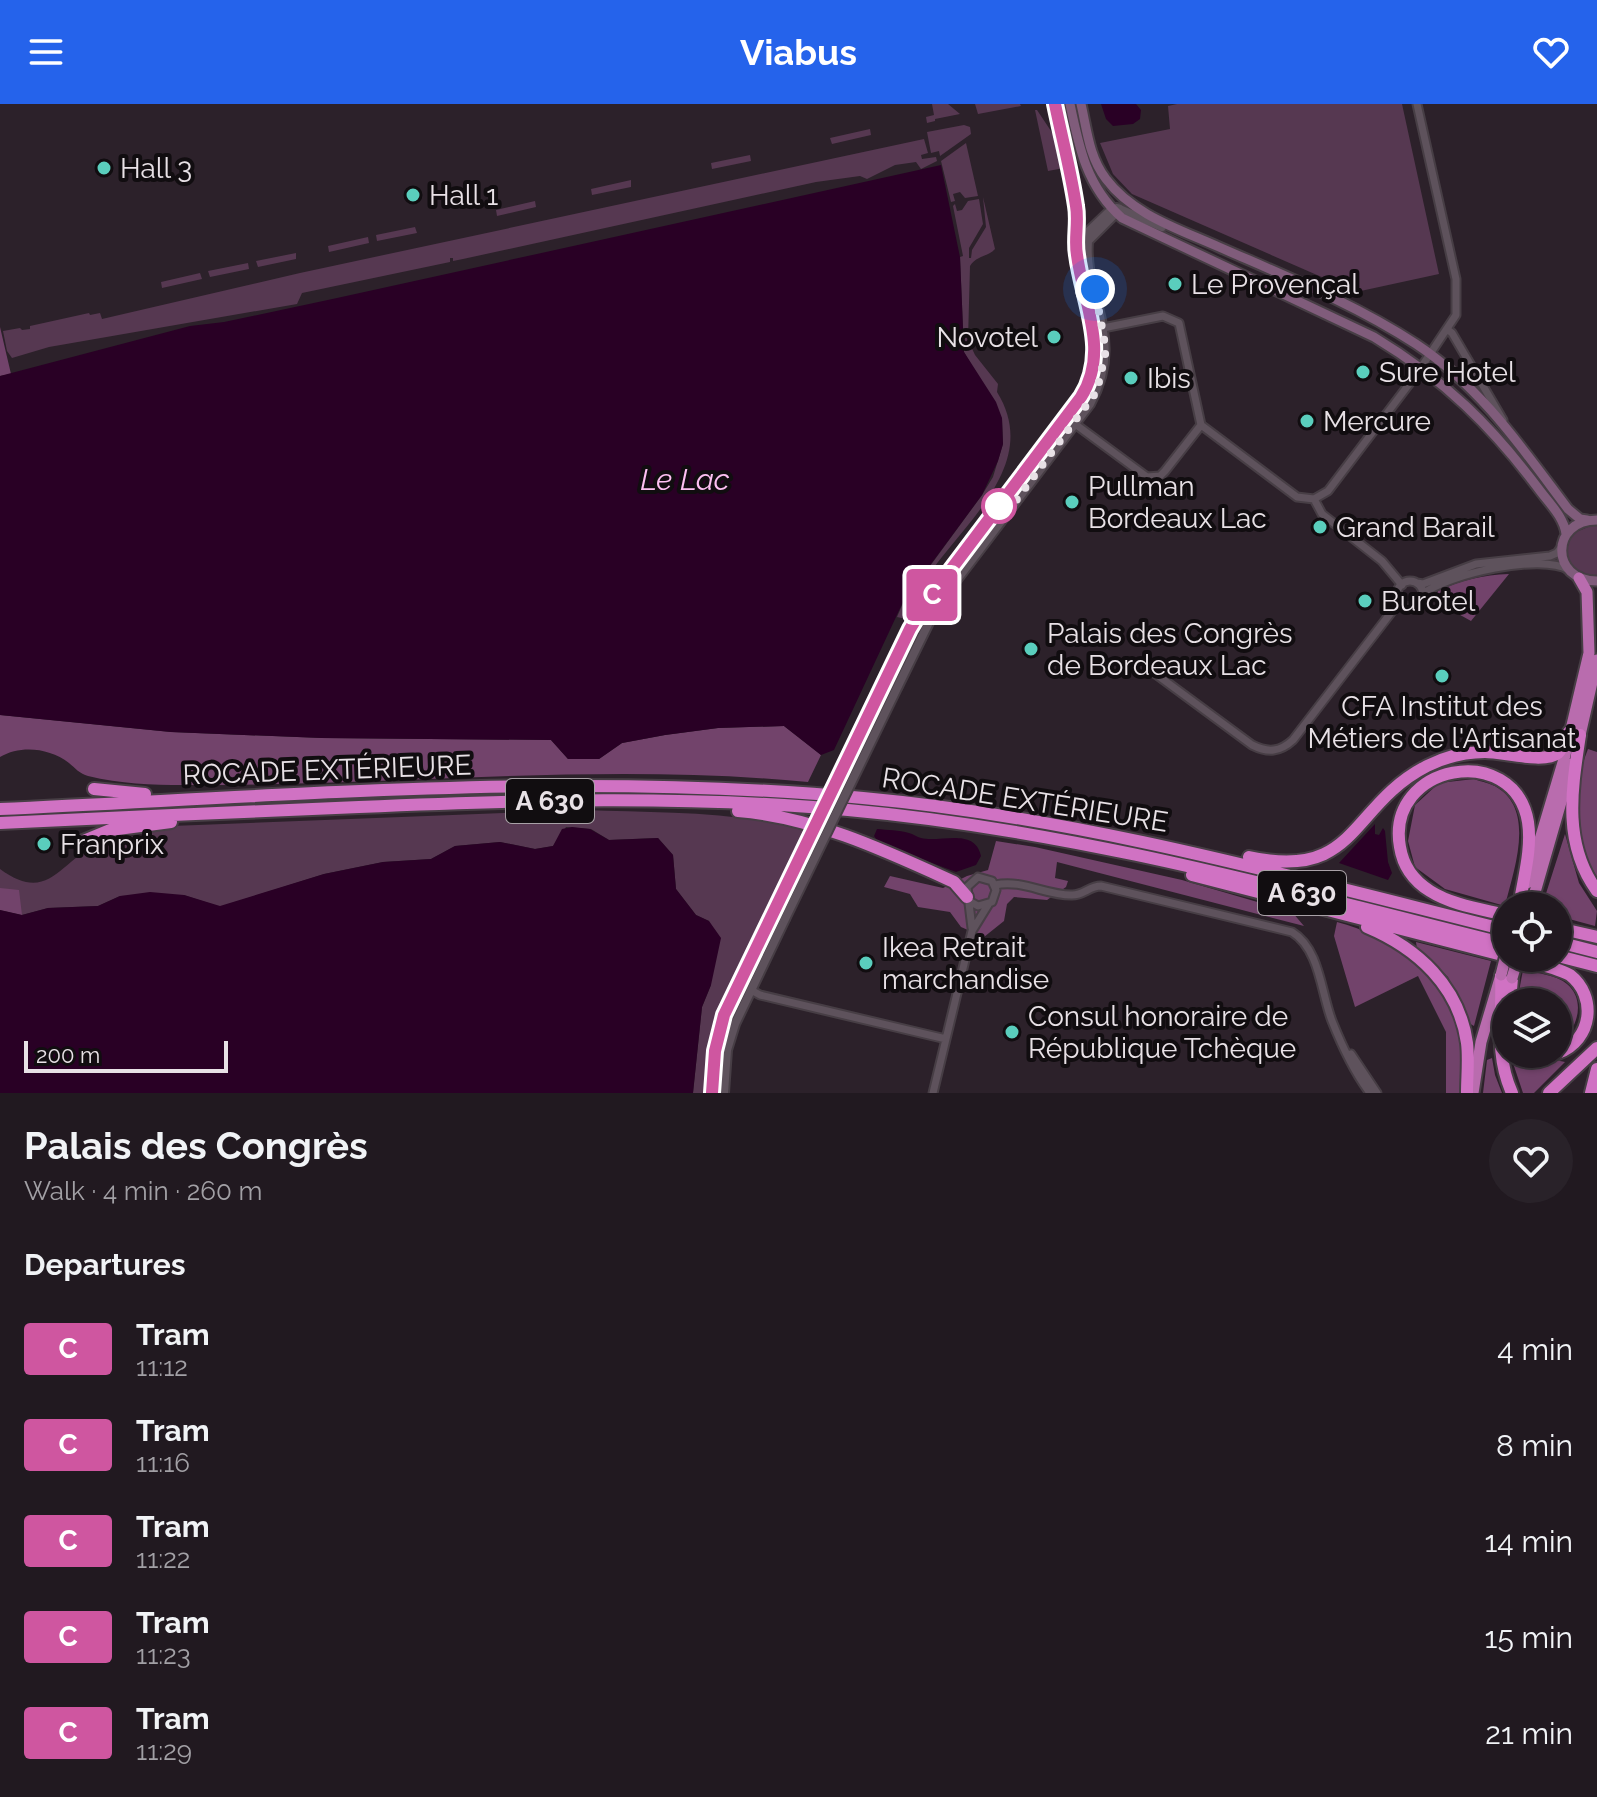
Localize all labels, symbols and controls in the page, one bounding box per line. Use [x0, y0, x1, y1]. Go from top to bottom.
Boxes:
icon: menu [24, 30, 68, 74]
icon: heart [1529, 30, 1573, 74]
text: Viabus [740, 31, 857, 73]
place label: Hall 3 [120, 152, 192, 185]
marker: Hall 3 [95, 159, 113, 177]
place label: Hall 1 [429, 179, 498, 212]
marker: Hall 1 [404, 186, 422, 204]
place label: Le Provençal [1191, 268, 1359, 301]
your location [1075, 269, 1115, 309]
marker: Le Provençal [1166, 275, 1184, 293]
place label: Novotel [936, 321, 1038, 354]
marker: Novotel [1045, 328, 1063, 346]
place label: Sure Hotel [1379, 356, 1516, 389]
place label: Ibis [1147, 362, 1191, 395]
marker: Sure Hotel [1354, 363, 1372, 381]
marker: Ibis [1122, 369, 1140, 387]
place label: Mercure [1323, 405, 1431, 438]
marker: Mercure [1298, 412, 1316, 430]
water label: Le Lac [640, 462, 730, 497]
place label: Pullman Bordeaux Lac [1088, 470, 1267, 535]
unlabelled marker [982, 489, 1016, 523]
marker: Pullman Bordeaux Lac [1063, 493, 1081, 511]
place label: Grand Barail [1336, 511, 1495, 544]
marker: Grand Barail [1311, 518, 1329, 536]
line badge: C [906, 569, 958, 621]
text: C [922, 578, 942, 611]
place label: Burotel [1381, 585, 1476, 618]
marker: Burotel [1356, 592, 1374, 610]
place label: Palais des Congrès de Bordeaux Lac [1047, 617, 1293, 682]
marker: Palais des Congrès de Bordeaux Lac [1022, 640, 1040, 658]
marker: CFA Institut des Métiers de l'Artisanat [1433, 667, 1451, 685]
place label: CFA Institut des Métiers de l'Artisanat [1308, 690, 1577, 755]
street label: ROCADE EXTÉRIEURE [182, 748, 472, 792]
street label: ROCADE EXTÉRIEURE [880, 761, 1170, 839]
road number: A 630 [506, 779, 594, 823]
place label: Franprix [60, 828, 164, 861]
marker: Franprix [35, 835, 53, 853]
road number: A 630 [1258, 871, 1346, 915]
map controls [1492, 892, 1572, 1068]
button: locate [1492, 892, 1572, 972]
place label: Ikea Retrait marchandise [882, 931, 1049, 996]
marker: Ikea Retrait marchandise [857, 954, 875, 972]
button: layers [1492, 988, 1572, 1068]
place label: Consul honoraire de République Tchèque [1028, 1000, 1296, 1065]
marker: Consul honoraire de République Tchèque [1003, 1023, 1021, 1041]
scale bar [24, 1037, 228, 1073]
text: 200 m [36, 1042, 100, 1068]
button: heart [1489, 1119, 1573, 1203]
text: Palais des Congrès [24, 1123, 368, 1168]
text: Walk · 4 min · 260 m [24, 1176, 262, 1206]
text: Departures [24, 1247, 186, 1282]
text: Tram [136, 1317, 210, 1352]
text: C [58, 1332, 78, 1365]
text: 4 min [1497, 1332, 1573, 1367]
text: 11:12 [136, 1352, 188, 1382]
text: Tram [136, 1413, 210, 1448]
text: C [58, 1428, 78, 1461]
text: 8 min [1496, 1428, 1573, 1463]
text: 11:16 [136, 1448, 190, 1478]
text: Tram [136, 1509, 210, 1544]
text: C [58, 1524, 78, 1557]
text: 14 min [1485, 1524, 1573, 1559]
text: 11:22 [136, 1544, 190, 1574]
text: Tram [136, 1605, 210, 1640]
text: C [58, 1620, 78, 1653]
text: 15 min [1485, 1620, 1573, 1655]
text: 11:23 [136, 1640, 191, 1670]
text: Tram [136, 1701, 210, 1736]
text: C [58, 1716, 78, 1749]
text: 21 min [1485, 1716, 1573, 1751]
text: 11:29 [136, 1736, 192, 1766]

